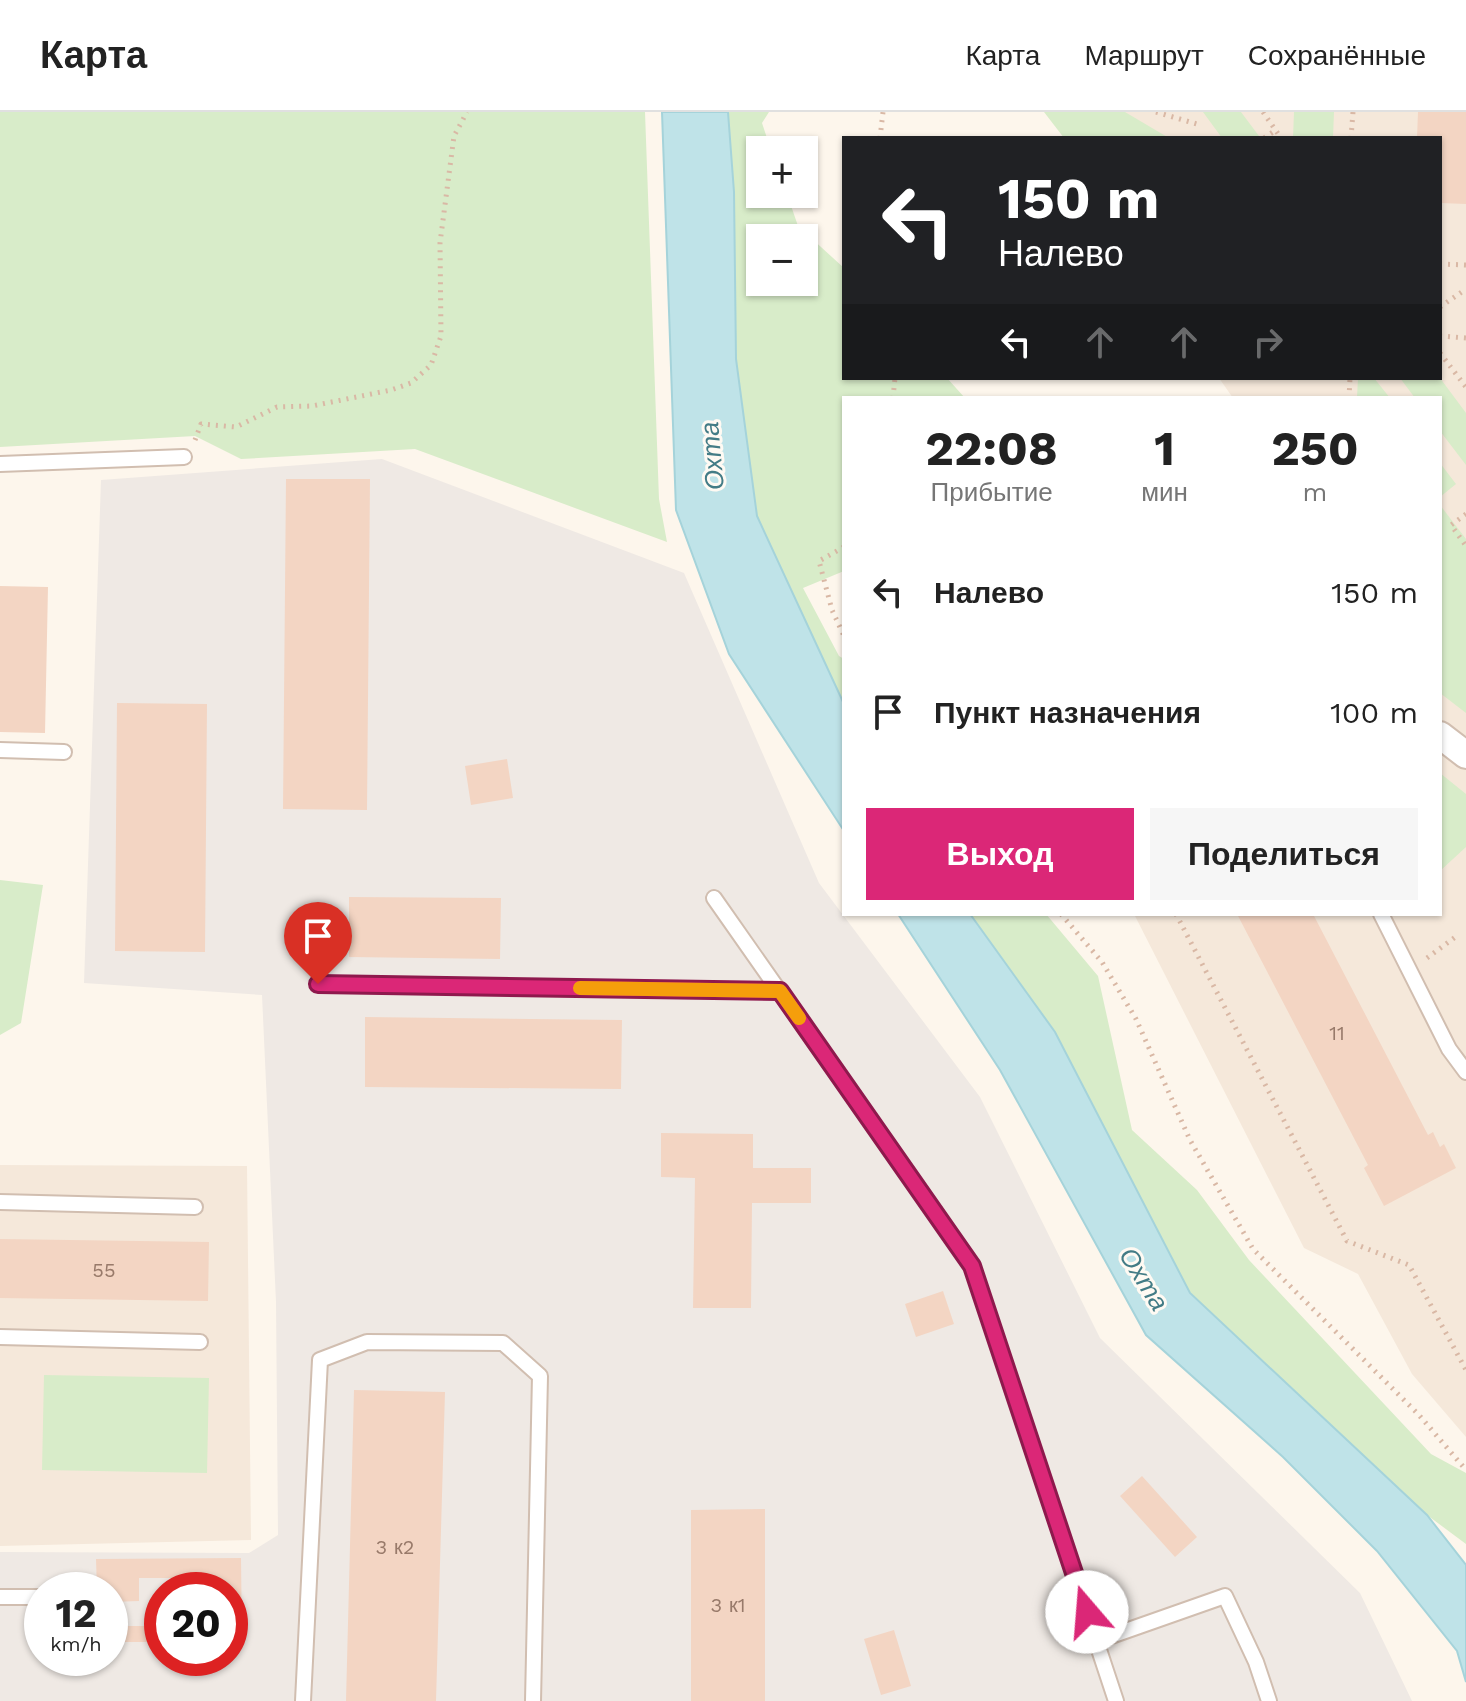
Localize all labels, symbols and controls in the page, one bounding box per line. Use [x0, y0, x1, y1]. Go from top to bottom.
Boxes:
text: Карта [40, 33, 147, 77]
text: Карта [965, 39, 1040, 72]
text: Маршрут [1084, 39, 1204, 72]
text: Сохранённые [1248, 39, 1426, 72]
map controls [746, 136, 818, 296]
button: + [746, 136, 818, 208]
text: 150 m [998, 166, 1160, 232]
icon: left [866, 168, 970, 272]
button: − [746, 224, 818, 296]
text: Налево [998, 233, 1124, 275]
icon: left [994, 320, 1038, 364]
icon: ahead [1078, 320, 1122, 364]
icon: ahead [1162, 320, 1206, 364]
icon: right [1246, 320, 1290, 364]
text: 22:08 [925, 420, 1058, 477]
text: 1 [1154, 420, 1175, 477]
text: 250 [1271, 420, 1359, 477]
water label: Охта [694, 421, 730, 491]
text: Прибытие [931, 477, 1053, 507]
text: мин [1141, 477, 1188, 507]
text: m [1303, 477, 1327, 507]
icon: left [866, 570, 910, 614]
text: Налево [934, 575, 1044, 610]
text: 150 m [1331, 575, 1418, 610]
icon: arrive [866, 690, 910, 734]
text: Пункт назначения [934, 695, 1201, 730]
text: 100 m [1330, 695, 1418, 730]
button: Выход [866, 808, 1134, 900]
button: Поделиться [1150, 808, 1418, 900]
pin [284, 902, 352, 984]
icon: arrive [296, 914, 340, 958]
house number: 11 [1329, 1021, 1345, 1045]
water label: Охта [1113, 1242, 1175, 1316]
house number: 55 [92, 1258, 116, 1282]
house number: 3 к2 [376, 1535, 414, 1559]
position arrow [1045, 1570, 1129, 1654]
speed limit sign: 20 [144, 1572, 248, 1676]
text: 12 [55, 1590, 97, 1637]
house number: 3 к1 [710, 1593, 746, 1617]
text: km/h [50, 1632, 102, 1656]

